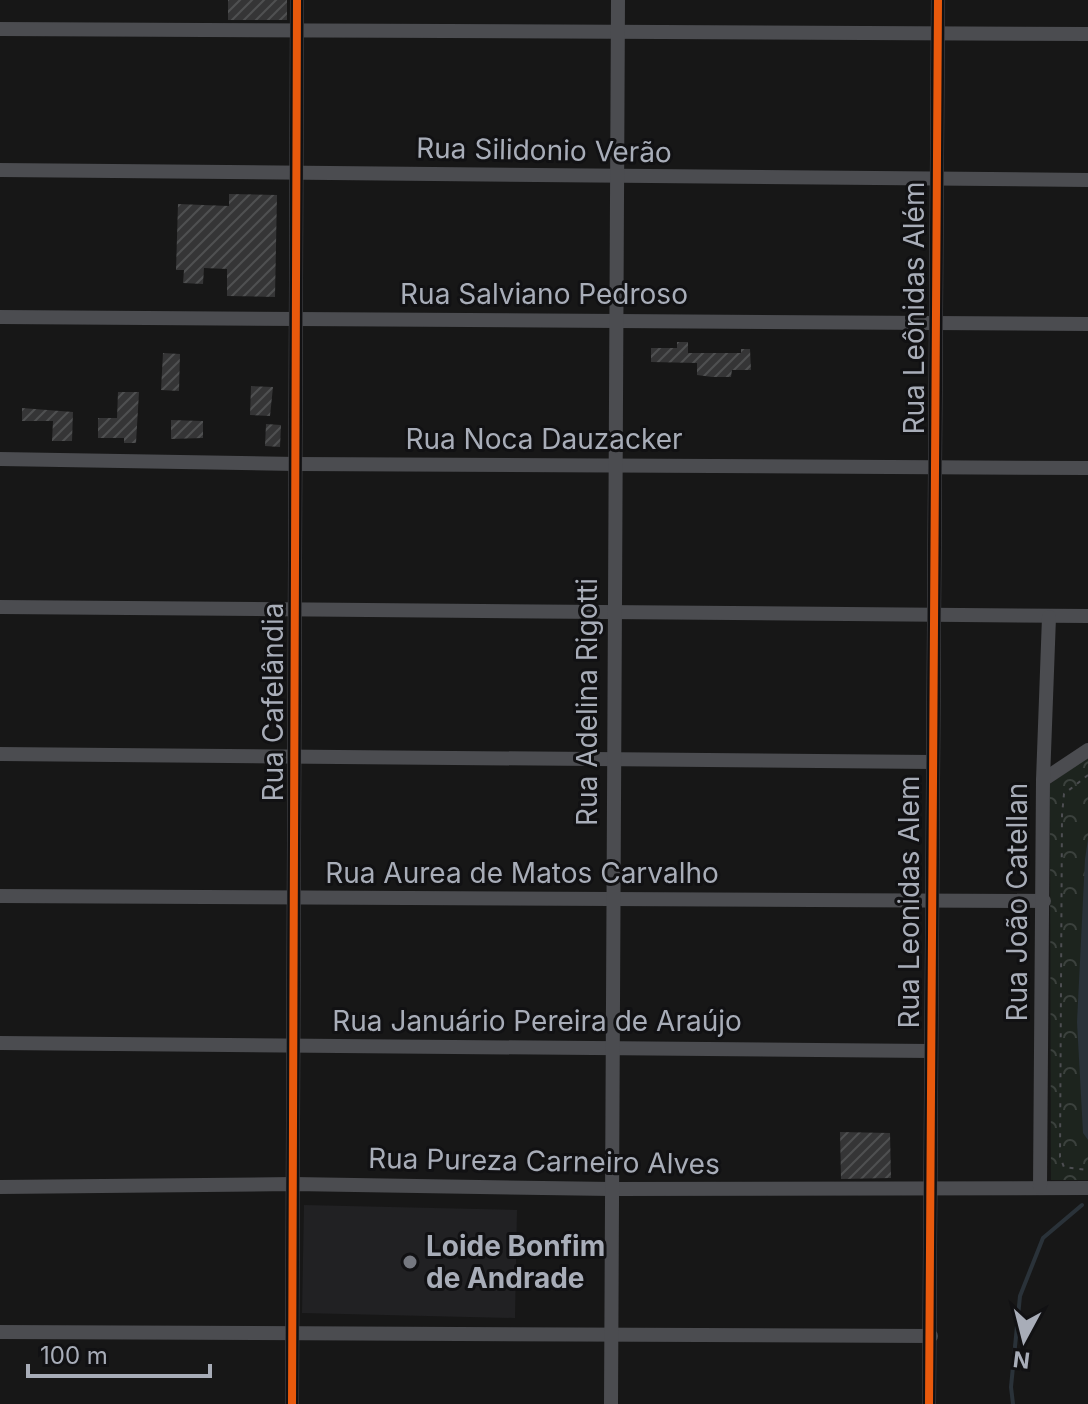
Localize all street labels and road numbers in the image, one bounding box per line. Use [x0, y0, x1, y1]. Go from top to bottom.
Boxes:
street label: Rua Silidonio Verão [416, 131, 672, 169]
street label: Rua Leônidas Além [897, 182, 931, 434]
street label: Rua Salviano Pedroso [400, 277, 688, 311]
street label: Rua Noca Dauzacker [405, 422, 683, 456]
street label: Rua Adelina Rigotti [570, 578, 604, 826]
street label: Rua Cafelândia [256, 603, 290, 801]
street label: Rua Leonidas Alem [892, 776, 926, 1028]
street label: Rua João Catellan [1000, 783, 1034, 1021]
street label: Rua Aurea de Matos Carvalho [325, 856, 719, 890]
street label: Rua Januário Pereira de Araújo [332, 1004, 742, 1038]
street label: Rua Pureza Carneiro Alves [368, 1141, 720, 1181]

